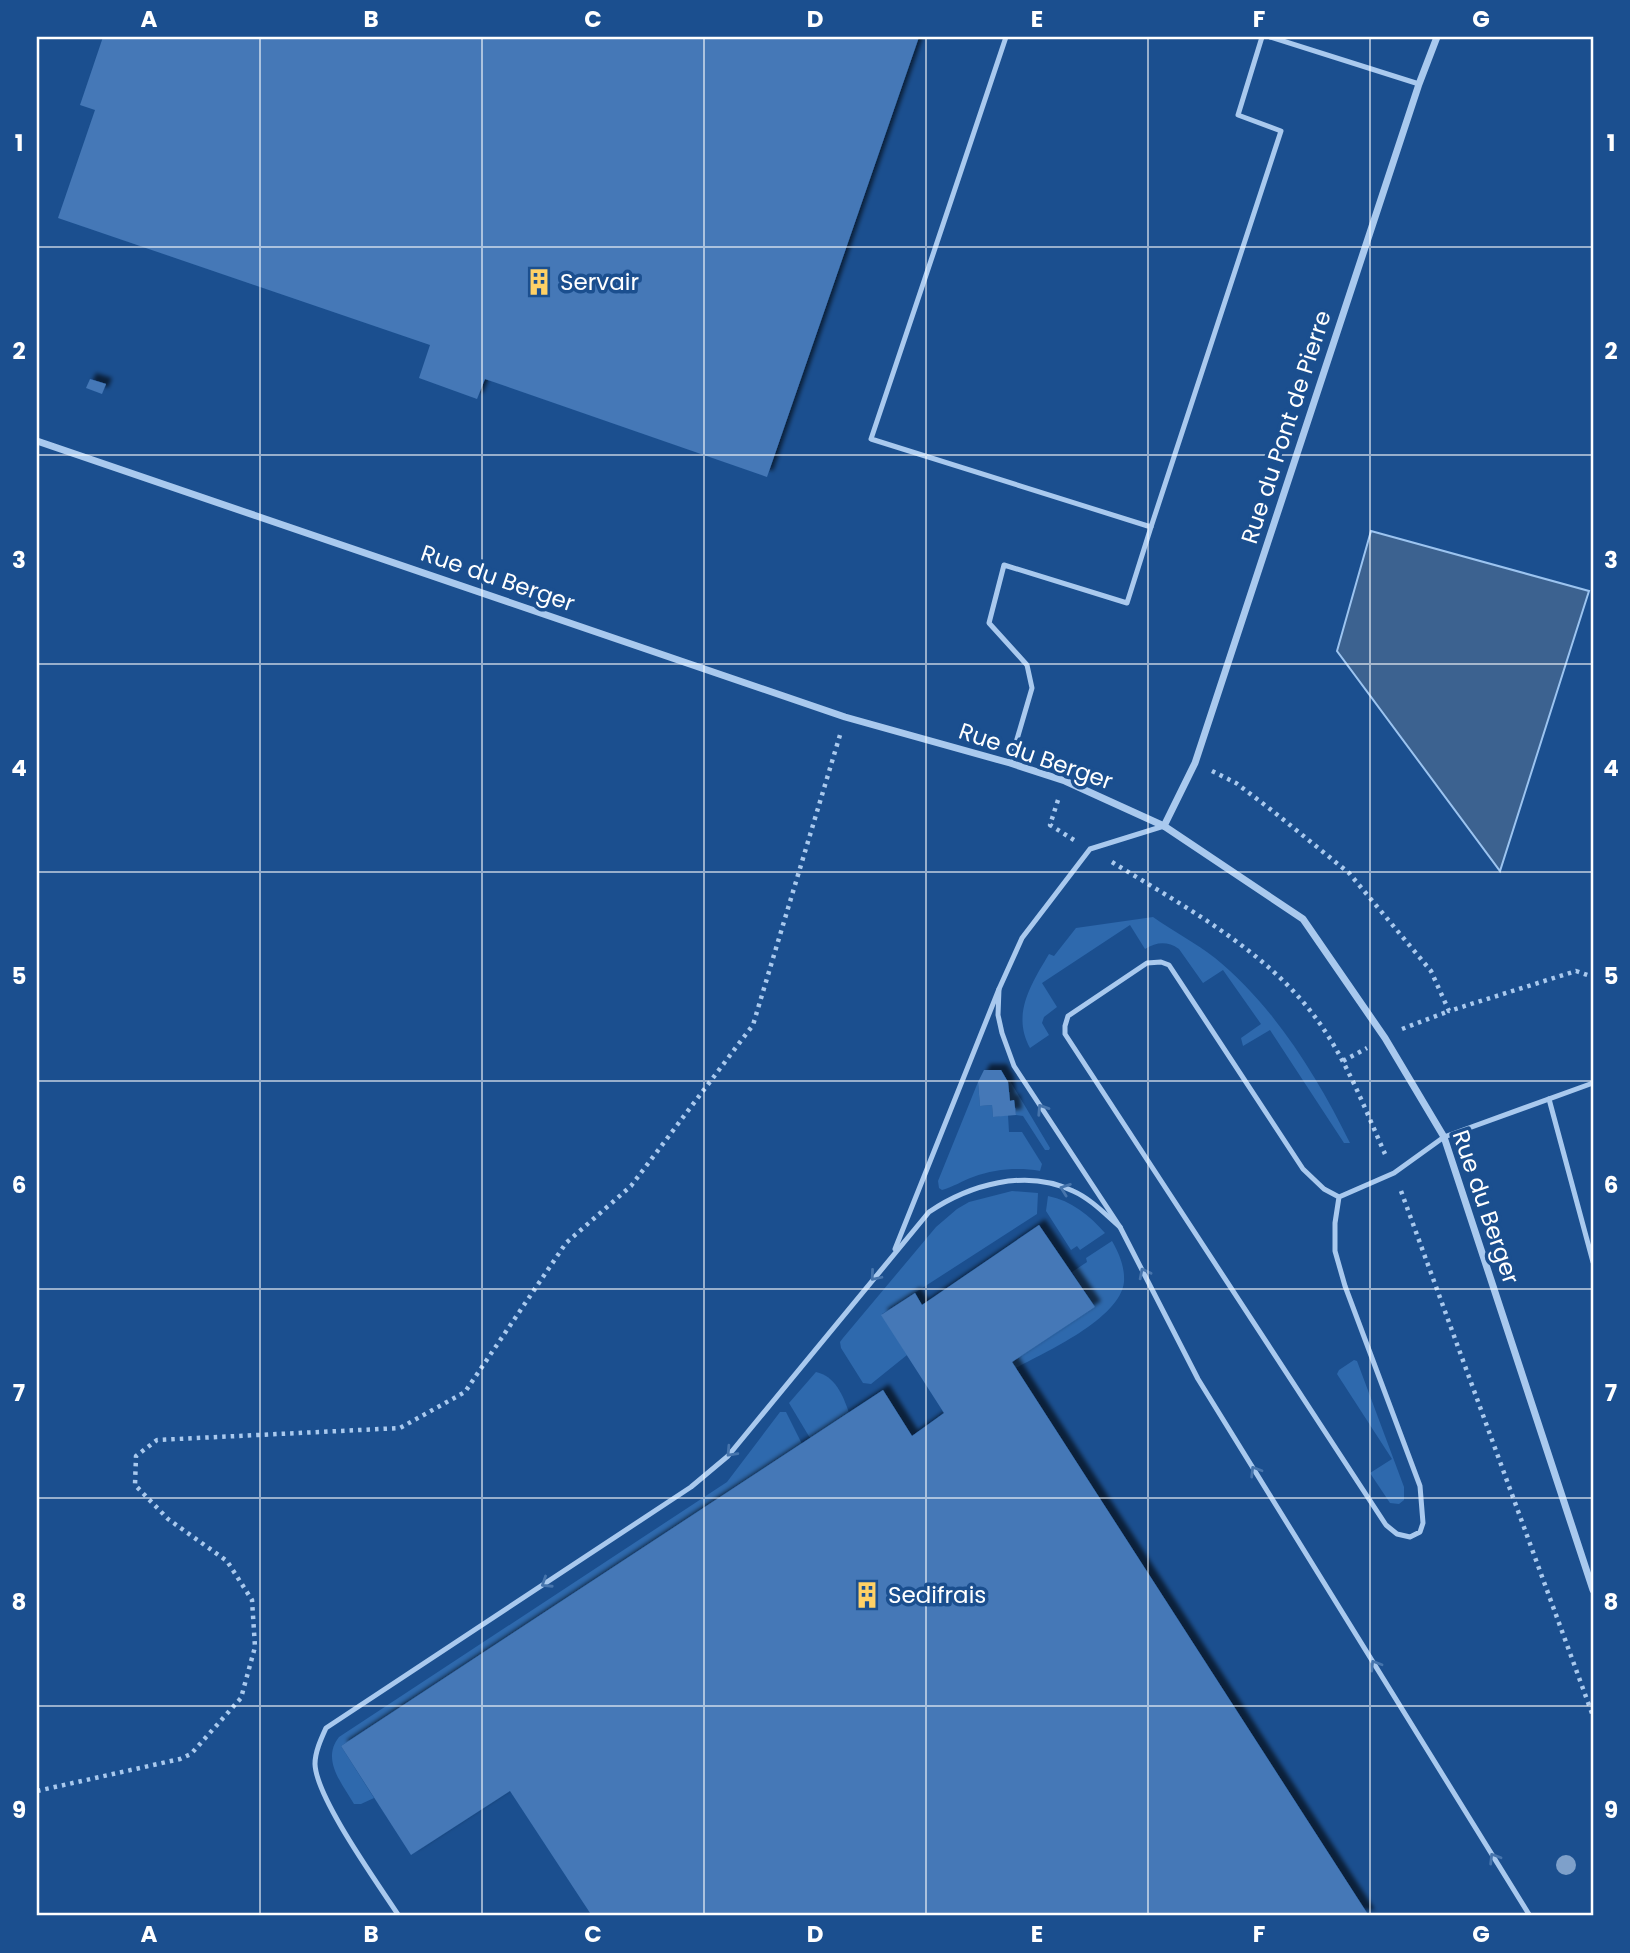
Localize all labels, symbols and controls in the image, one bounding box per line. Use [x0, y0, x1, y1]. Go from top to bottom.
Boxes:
text: A [141, 3, 158, 35]
text: B [363, 3, 379, 35]
text: C [584, 3, 602, 35]
text: D [807, 3, 823, 35]
text: E [1031, 3, 1043, 35]
text: F [1253, 3, 1265, 35]
text: G [1472, 3, 1490, 35]
text: 1 [15, 127, 23, 159]
text: 1 [1607, 127, 1615, 159]
place label: Servair [560, 266, 639, 298]
building icon: Servair [524, 267, 554, 297]
street label: Rue du Pont de Pierre [1233, 306, 1339, 548]
text: 2 [12, 335, 26, 367]
text: 2 [1604, 335, 1618, 367]
street label: Rue du Berger [417, 537, 579, 619]
text: 3 [12, 544, 26, 576]
text: 3 [1604, 544, 1618, 576]
street label: Rue du Berger [955, 715, 1117, 797]
text: 4 [11, 752, 27, 784]
text: 4 [1603, 752, 1619, 784]
text: 5 [12, 960, 26, 992]
text: 5 [1604, 960, 1618, 992]
one-way arrow [1038, 1104, 1051, 1117]
street label: Rue du Berger [1445, 1126, 1527, 1288]
text: 6 [12, 1169, 26, 1201]
text: 6 [1604, 1169, 1618, 1201]
one-way arrow [1059, 1183, 1071, 1197]
one-way arrow [871, 1268, 884, 1281]
one-way arrow [1138, 1268, 1152, 1280]
text: 7 [13, 1377, 25, 1409]
text: 7 [1605, 1377, 1617, 1409]
one-way arrow [727, 1444, 739, 1457]
one-way arrow [1251, 1466, 1264, 1479]
one-way arrow [540, 1574, 553, 1587]
place label: Sedifrais [888, 1579, 986, 1611]
building icon: Sedifrais [852, 1580, 882, 1610]
text: 8 [12, 1586, 26, 1618]
text: 8 [1604, 1586, 1618, 1618]
one-way arrow [1370, 1659, 1383, 1672]
text: 9 [12, 1794, 26, 1826]
text: 9 [1604, 1794, 1618, 1826]
one-way arrow [1490, 1853, 1503, 1866]
text: A [141, 1918, 158, 1950]
text: B [363, 1918, 379, 1950]
text: C [584, 1918, 602, 1950]
text: D [807, 1918, 823, 1950]
text: E [1031, 1918, 1043, 1950]
text: F [1253, 1918, 1265, 1950]
text: G [1472, 1918, 1490, 1950]

